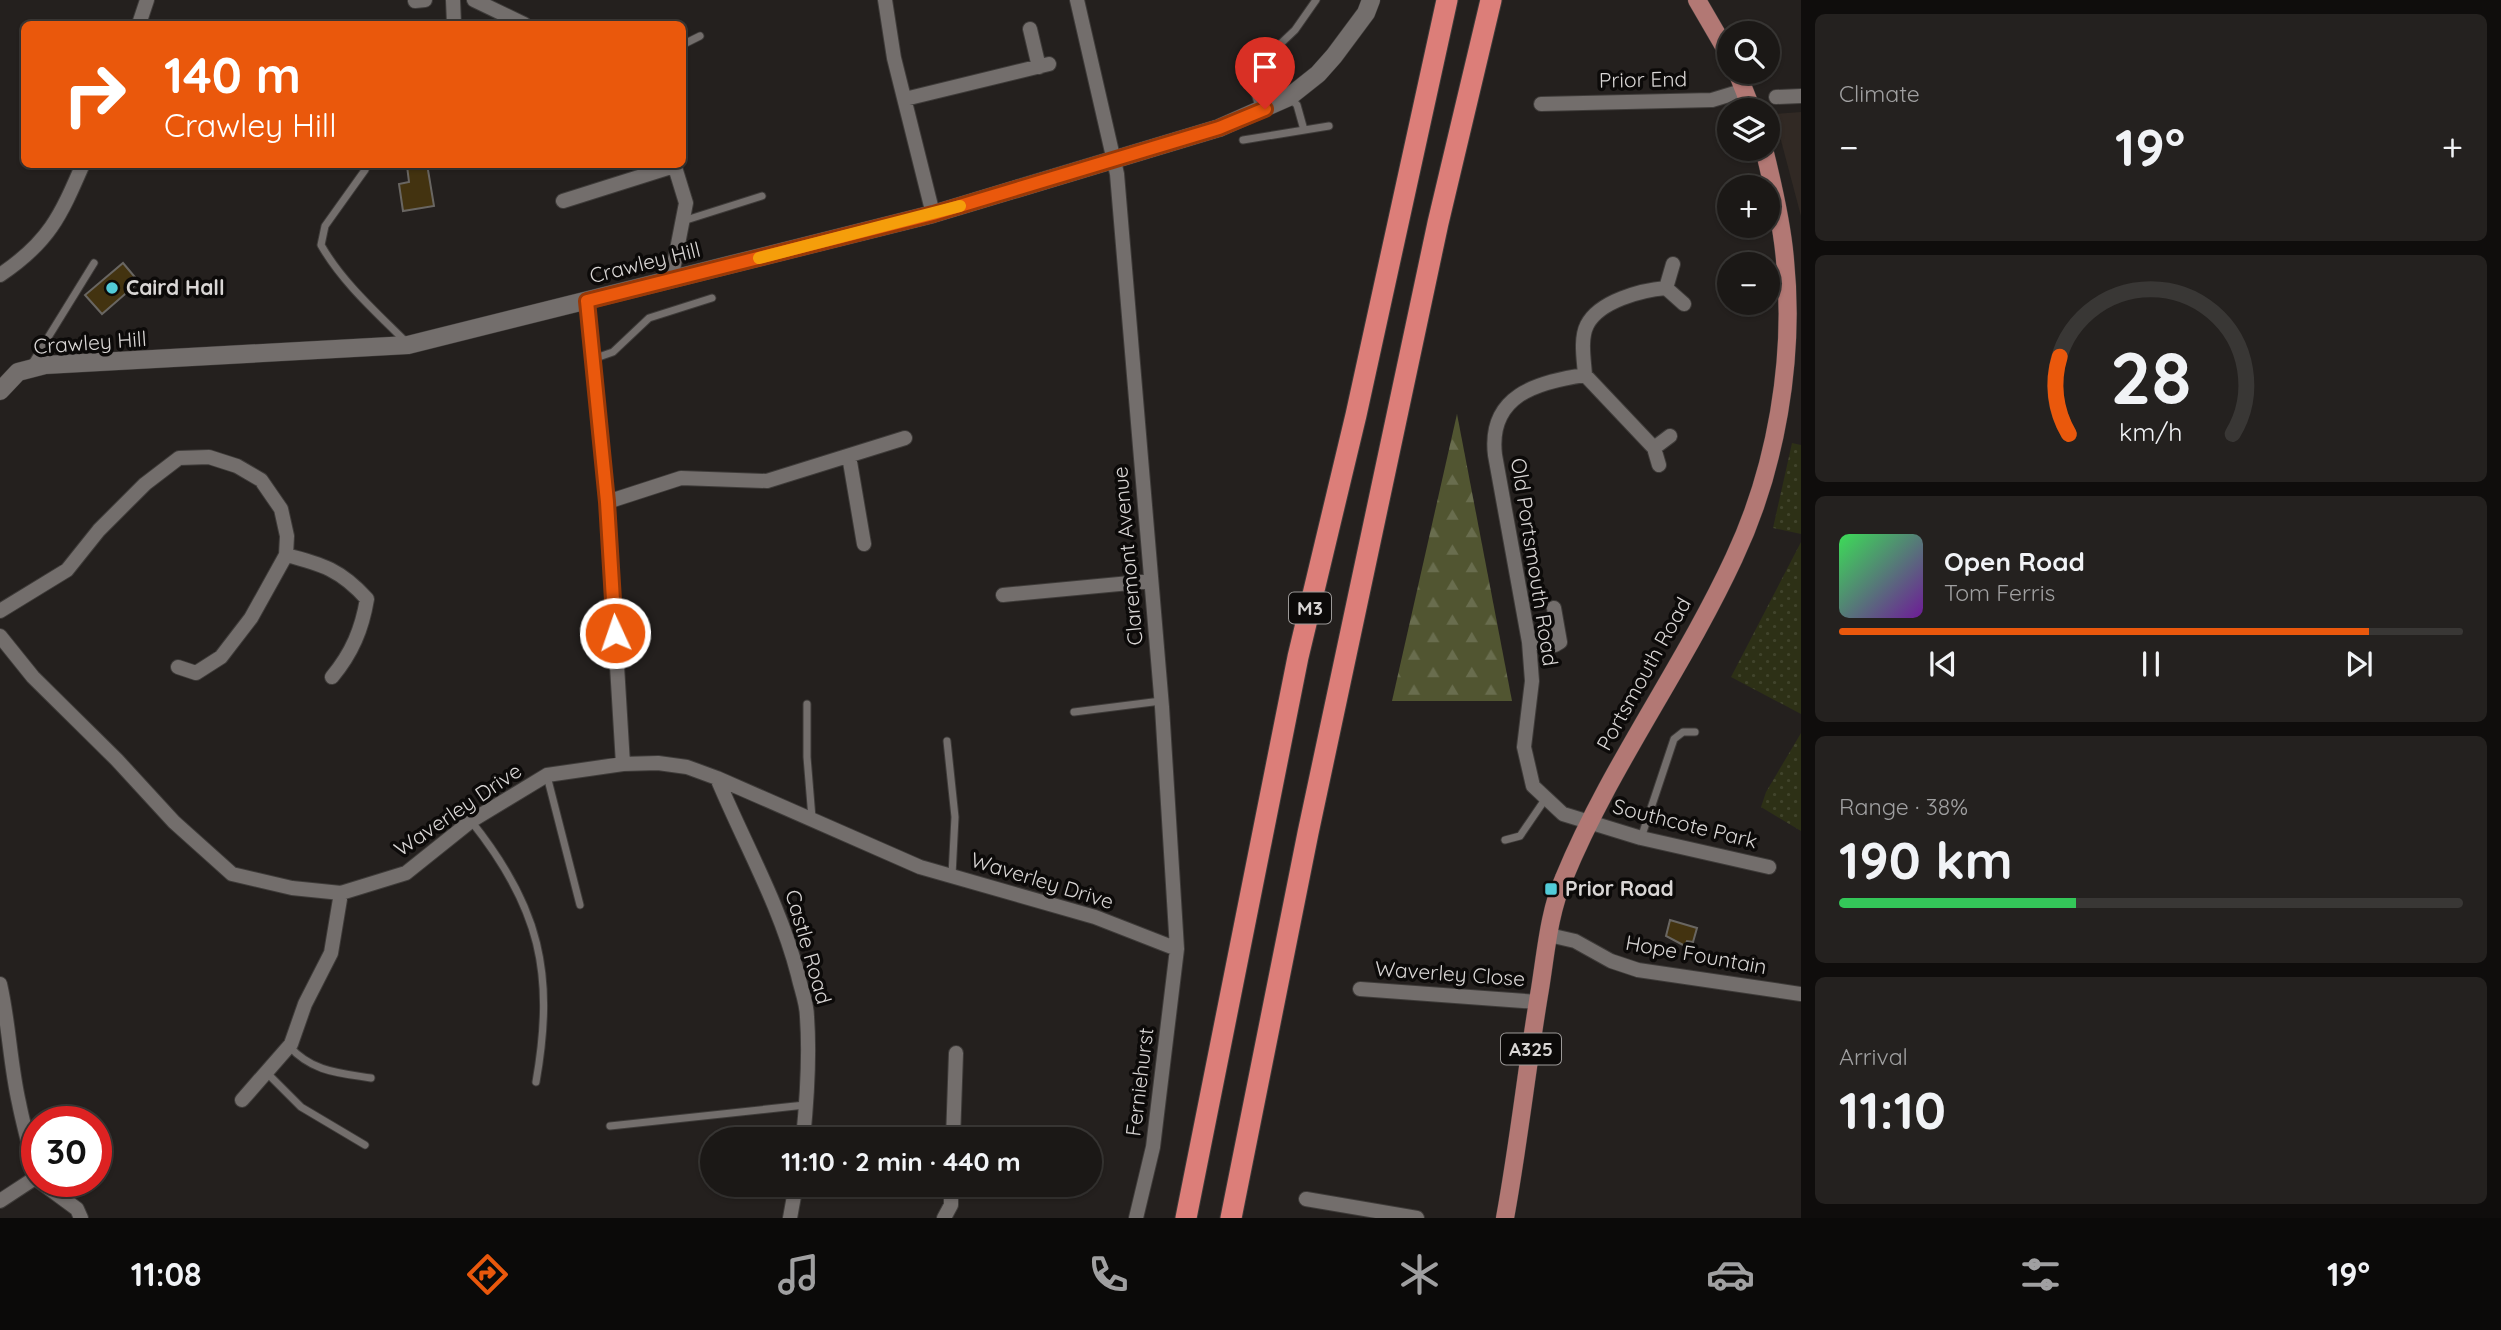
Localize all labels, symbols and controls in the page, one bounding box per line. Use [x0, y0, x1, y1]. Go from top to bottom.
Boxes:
map controls [1717, 21, 1780, 315]
button: search [1717, 21, 1780, 84]
pin [1235, 37, 1295, 109]
text: 140 m [164, 44, 301, 105]
icon: arrive [1246, 48, 1284, 86]
icon: right [49, 49, 140, 140]
street label: Prior End [1599, 65, 1687, 93]
text: Climate [1839, 79, 1920, 108]
button: layers [1717, 98, 1780, 161]
text: Crawley Hill [164, 105, 337, 145]
text: 19° [2115, 114, 2185, 179]
text: − [1839, 123, 1859, 171]
text: + [2442, 123, 2463, 171]
button: + [1717, 175, 1780, 238]
street label: Crawley Hill [587, 236, 703, 288]
button: − [1717, 252, 1780, 315]
place label: Caird Hall [126, 274, 225, 300]
marker: Caird Hall [104, 280, 120, 296]
street label: Crawley Hill [33, 325, 147, 359]
text: 28 [2110, 332, 2192, 423]
text: km/h [2119, 416, 2183, 447]
street label: Old Portsmouth Road [1506, 456, 1564, 668]
street label: Claremont Avenue [1106, 466, 1148, 647]
text: Open Road [1944, 545, 2085, 578]
text: Tom Ferris [1944, 578, 2055, 607]
street label: Portsmouth Road [1590, 592, 1696, 755]
road number: M3 [1289, 593, 1331, 624]
position arrow [578, 596, 652, 670]
icon: previous [1924, 645, 1962, 683]
icon: pause [2132, 645, 2170, 683]
icon: next [2340, 645, 2378, 683]
street label: Waverley Drive [389, 757, 526, 861]
street label: Southcote Park [1610, 792, 1760, 854]
text: Range · 38% [1839, 792, 1968, 821]
text: 190 km [1839, 827, 2013, 892]
street label: Waverley Drive [968, 846, 1117, 914]
place label: Prior Road [1565, 875, 1674, 901]
marker: Prior Road [1543, 881, 1559, 897]
street label: Castle Road [780, 887, 838, 1007]
street label: Hope Fountain [1624, 929, 1769, 979]
street label: Waverley Close [1374, 955, 1526, 991]
street label: Ferniehurst [1119, 1026, 1159, 1138]
road number: A325 [1501, 1034, 1561, 1064]
text: Arrival [1839, 1042, 1908, 1071]
text: 11:10 [1839, 1077, 1946, 1142]
speed limit sign: 30 [21, 1106, 112, 1197]
text: 11:10 · 2 min · 440 m [781, 1145, 1021, 1178]
icon: directions [463, 1250, 512, 1299]
icon: music [774, 1250, 823, 1299]
icon: phone [1084, 1250, 1133, 1299]
icon: climate [1395, 1250, 1444, 1299]
icon: car [1706, 1250, 1755, 1299]
icon: filters [2016, 1250, 2065, 1299]
text: 11:08 [131, 1254, 202, 1294]
text: 19° [2327, 1254, 2370, 1294]

